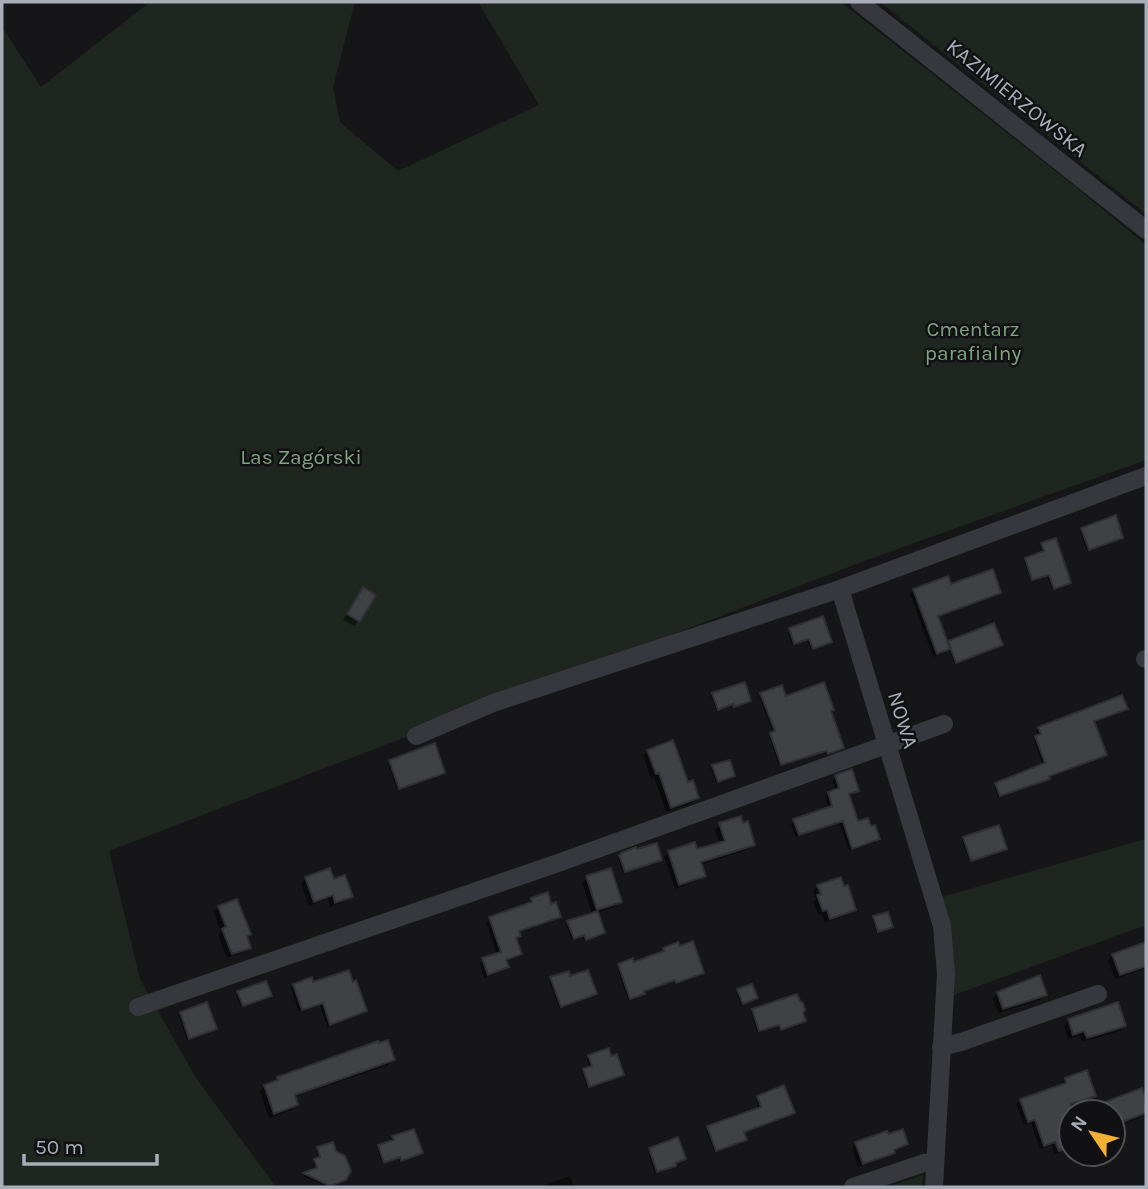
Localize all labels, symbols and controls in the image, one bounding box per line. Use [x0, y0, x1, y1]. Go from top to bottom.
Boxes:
street label: KAZIMIERZOWSKA [942, 34, 1092, 162]
park label: Cmentarz parafialny [925, 317, 1021, 365]
park label: Las Zagórski [240, 445, 362, 469]
street label: NOWA [883, 689, 923, 751]
north arrow [1057, 1098, 1127, 1168]
text: N [1066, 1112, 1092, 1136]
scale bar [24, 1122, 158, 1166]
text: 50 m [35, 1135, 84, 1159]

